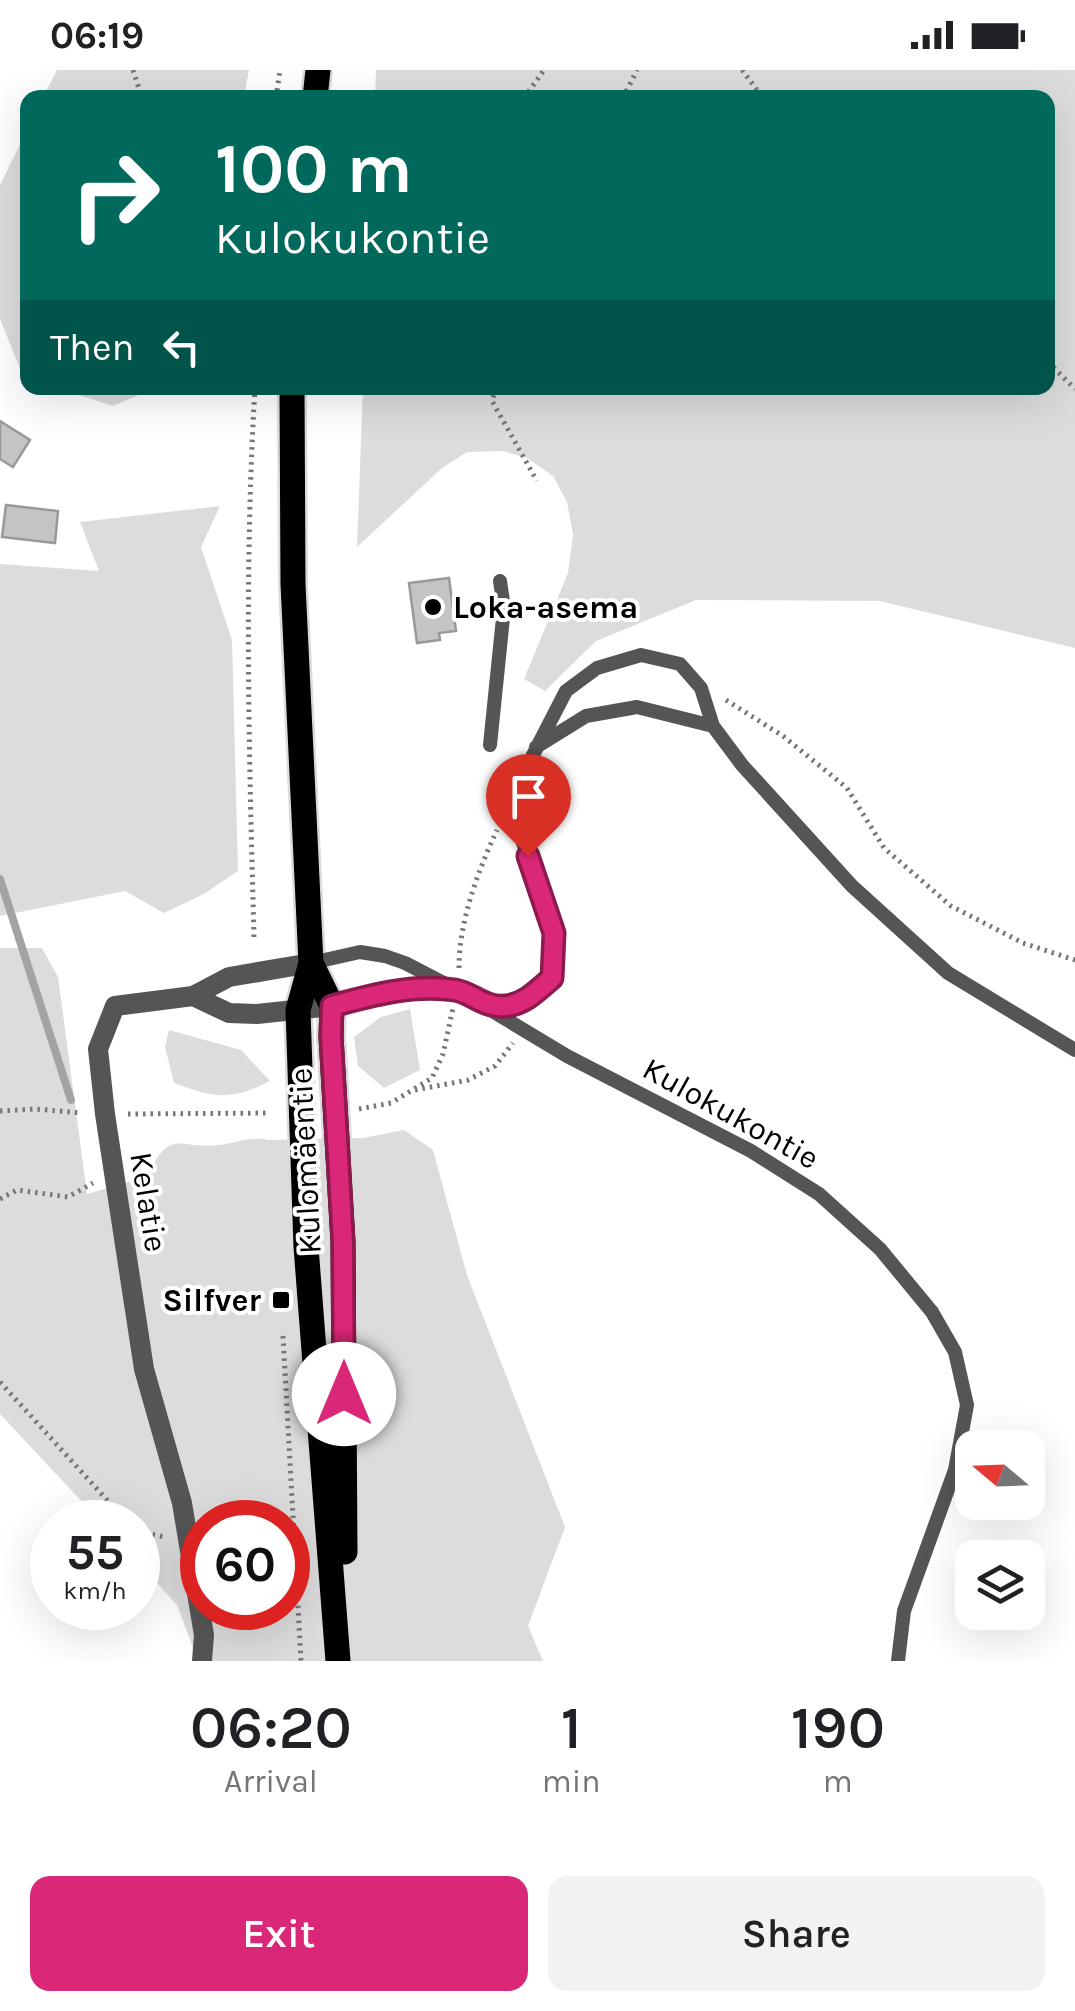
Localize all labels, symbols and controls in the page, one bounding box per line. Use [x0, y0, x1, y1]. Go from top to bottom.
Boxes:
text: 06:19 [50, 13, 144, 58]
text: 100 m [215, 128, 413, 210]
icon: right [50, 130, 180, 260]
text: Kulokukontie [215, 212, 490, 264]
icon: left [154, 320, 209, 375]
text: Then [50, 325, 134, 370]
place label: Loka-asema [453, 589, 638, 626]
marker: Loka-asema [422, 596, 444, 618]
pin [486, 754, 571, 857]
icon: arrive [501, 769, 556, 824]
street label: Kulokukontie [636, 1050, 825, 1177]
street label: Kulomäentie [282, 1067, 329, 1255]
street label: Kelatie [122, 1150, 175, 1255]
place label: Silfver [162, 1282, 261, 1319]
marker: Silfver [270, 1289, 292, 1311]
position arrow [292, 1342, 396, 1446]
north arrow [955, 1430, 1045, 1520]
map controls [955, 1430, 1045, 1630]
speed limit sign: 60 [180, 1500, 310, 1630]
text: 55 [66, 1523, 124, 1582]
button: layers [955, 1540, 1045, 1630]
text: km/h [63, 1576, 127, 1605]
text: 06:20 [190, 1693, 352, 1763]
text: 1 [561, 1693, 582, 1763]
text: 190 [791, 1693, 885, 1763]
text: Arrival [224, 1763, 318, 1800]
text: min [542, 1763, 601, 1800]
text: m [823, 1763, 853, 1800]
button: Exit [30, 1876, 528, 1991]
button: Share [548, 1876, 1045, 1991]

